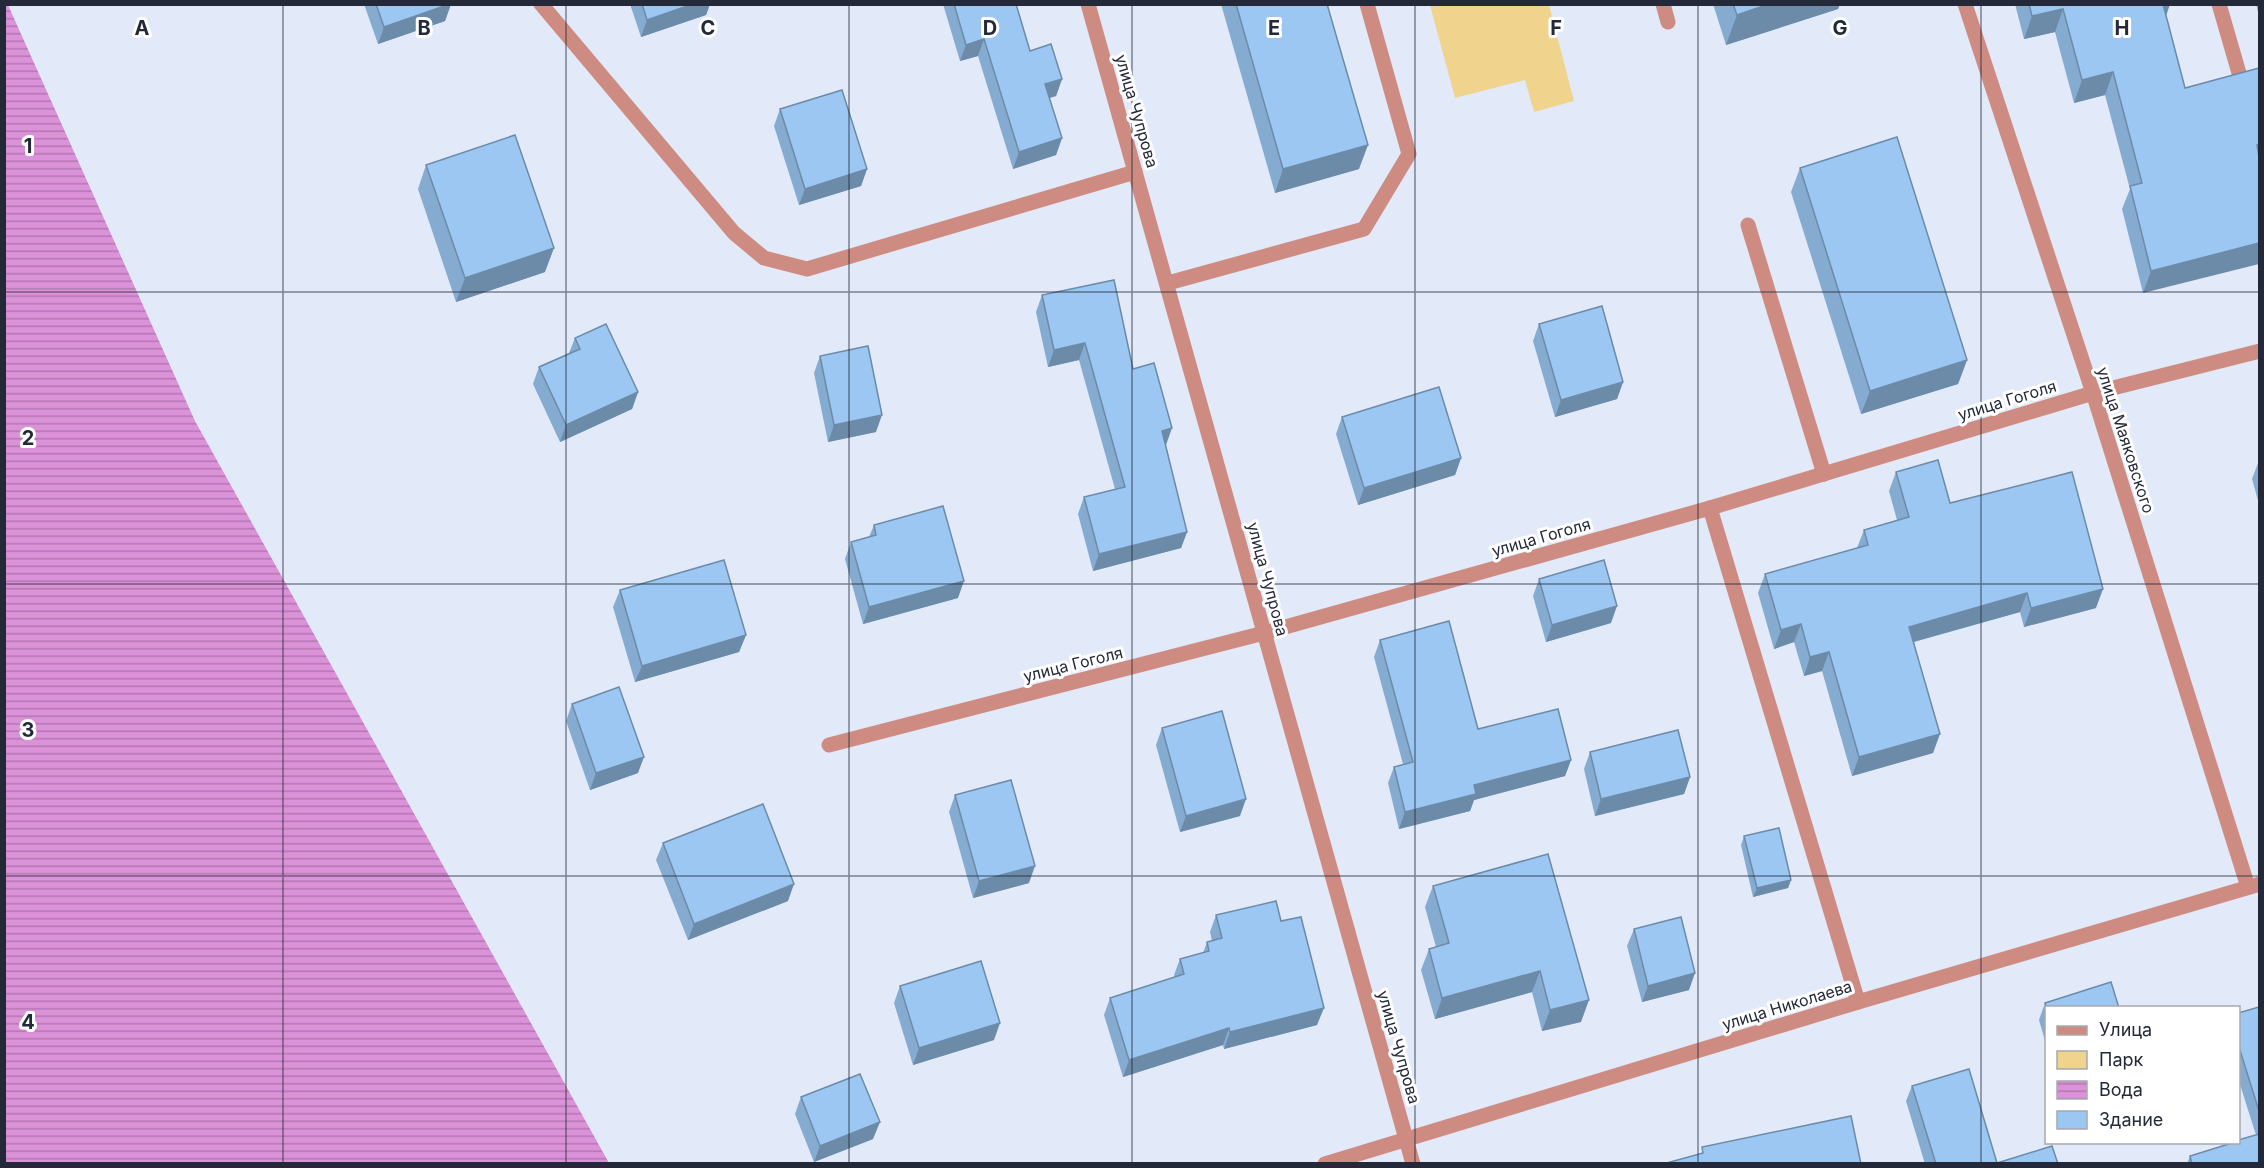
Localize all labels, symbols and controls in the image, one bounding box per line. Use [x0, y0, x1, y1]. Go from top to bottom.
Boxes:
text: A [135, 16, 150, 40]
text: B [417, 16, 431, 40]
text: C [701, 16, 715, 40]
text: D [983, 16, 997, 40]
text: E [1268, 16, 1280, 40]
text: F [1550, 16, 1562, 40]
text: G [1832, 16, 1848, 40]
text: H [2115, 16, 2129, 40]
street label: улица Чупрова [1111, 52, 1163, 170]
text: 1 [24, 134, 32, 158]
street label: улица Маяковского [2093, 364, 2159, 516]
street label: улица Гоголя [1955, 376, 2059, 424]
text: 2 [22, 426, 34, 450]
street label: улица Гоголя [1489, 513, 1593, 561]
street label: улица Чупрова [1243, 520, 1293, 638]
street label: улица Гоголя [1021, 642, 1125, 686]
text: 3 [22, 718, 34, 742]
street label: улица Николаева [1720, 976, 1854, 1034]
street label: улица Чупрова [1373, 988, 1425, 1106]
legend [2045, 1006, 2240, 1144]
text: 4 [21, 1010, 35, 1034]
text: Улица [2099, 1019, 2152, 1040]
text: Парк [2099, 1049, 2144, 1070]
text: Вода [2099, 1079, 2143, 1100]
text: Здание [2099, 1109, 2163, 1130]

